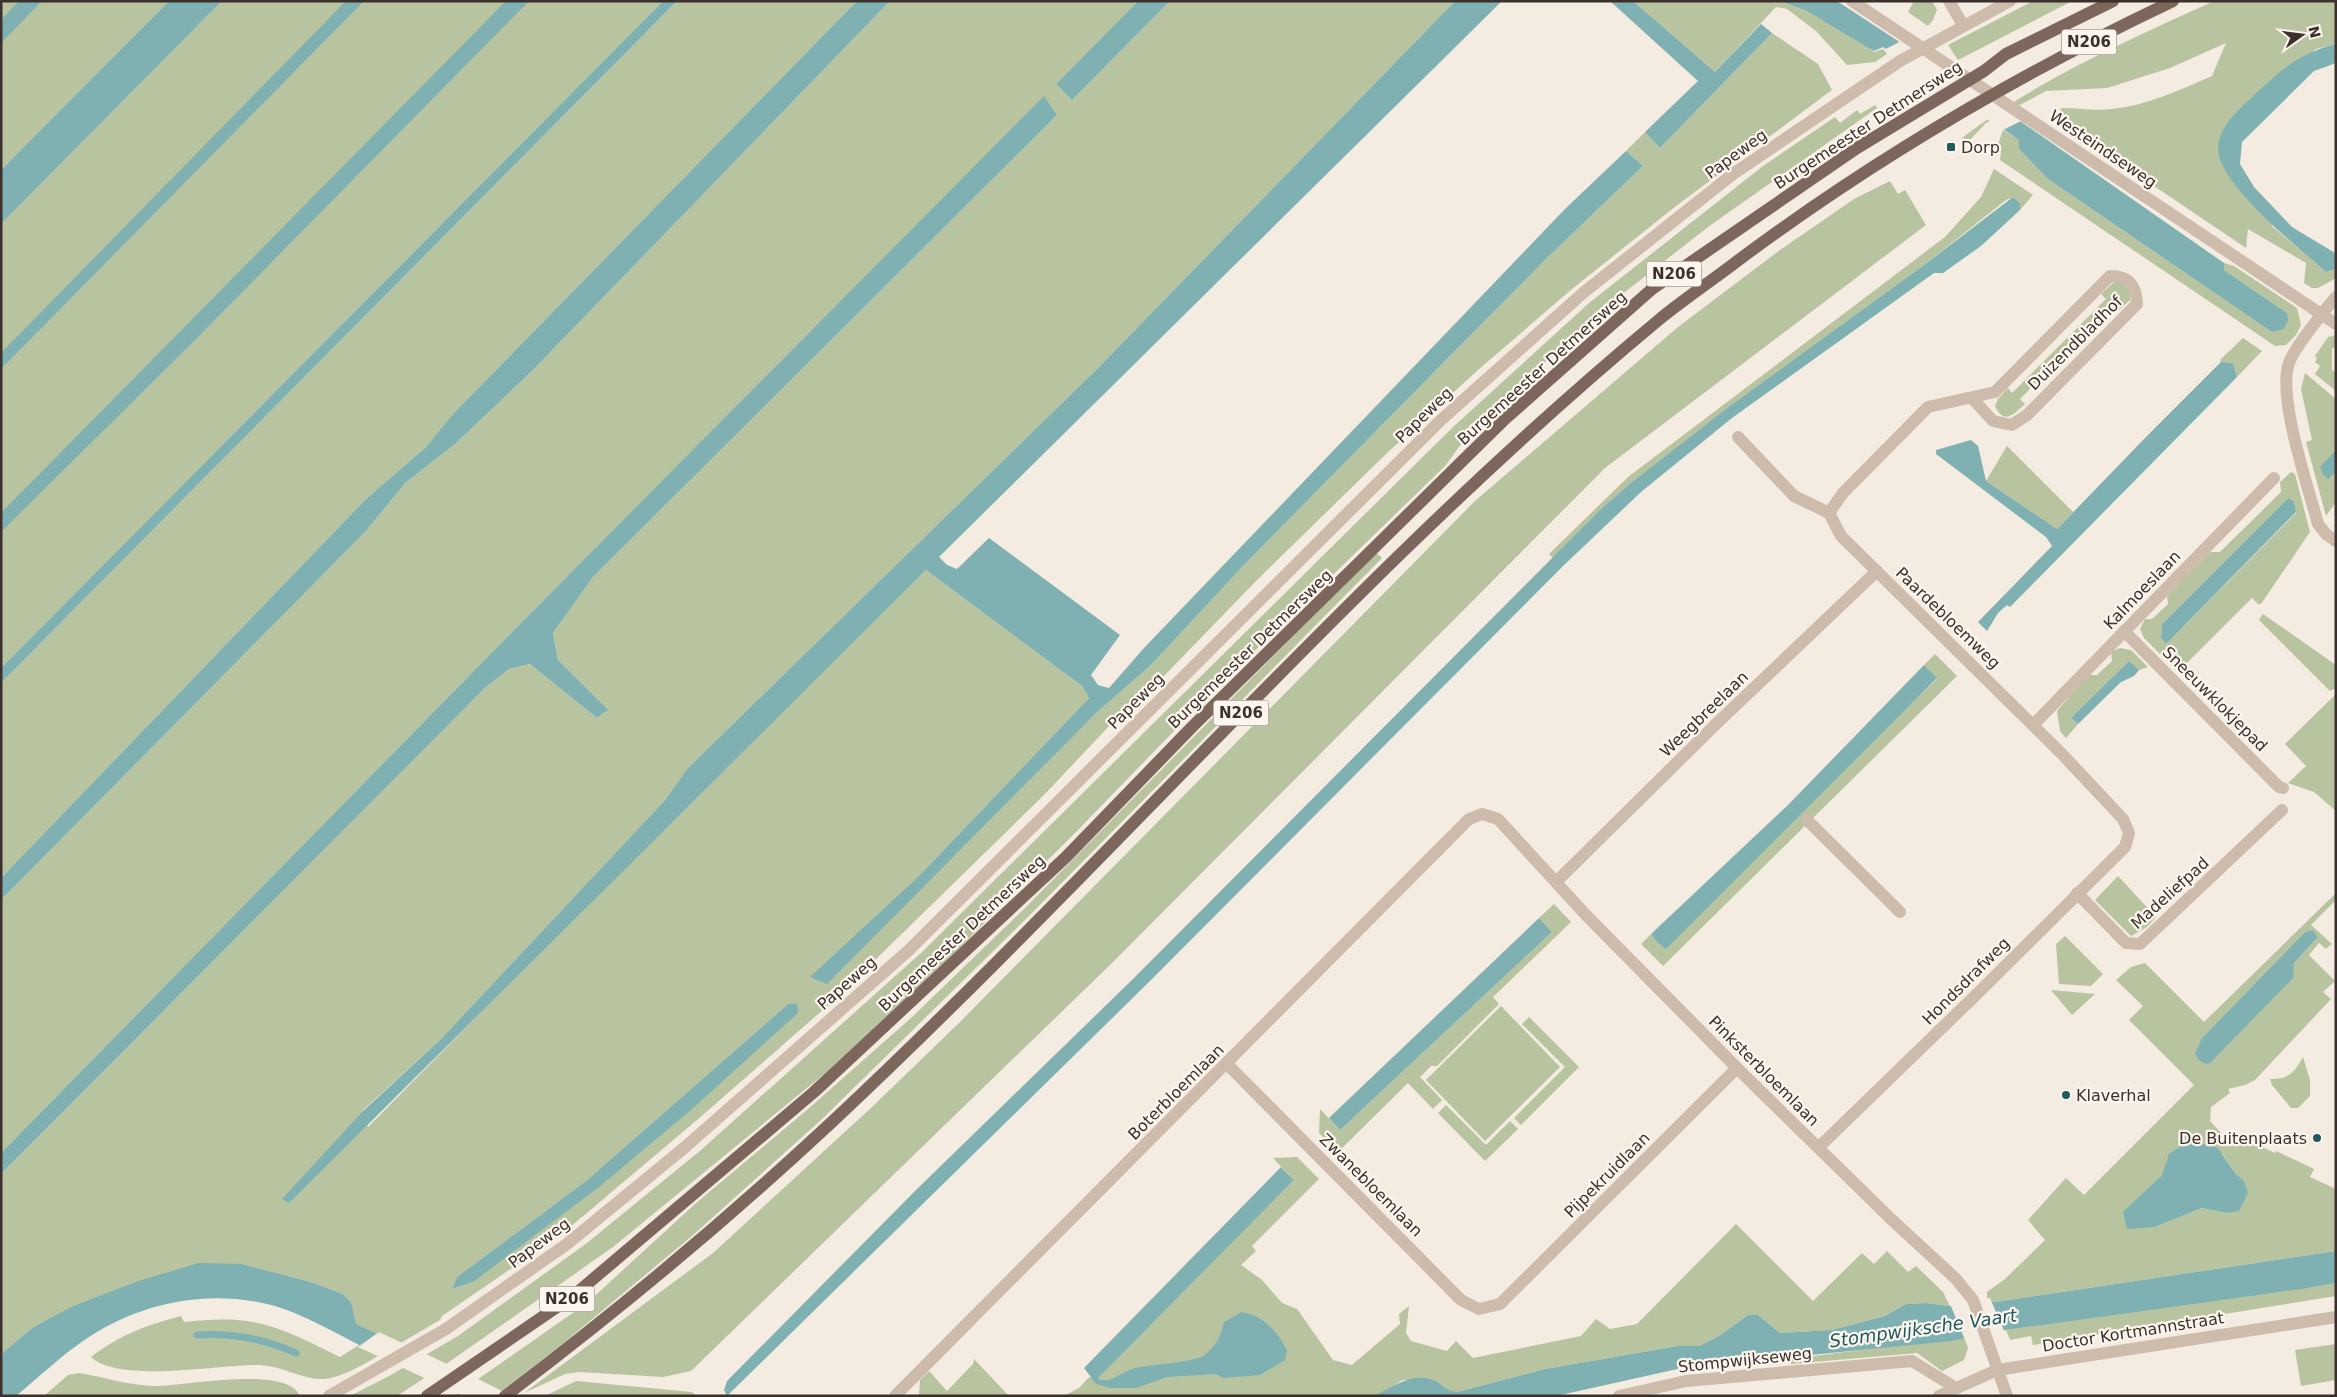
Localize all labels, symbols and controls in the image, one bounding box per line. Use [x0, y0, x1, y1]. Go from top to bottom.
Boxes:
north arrow [2277, 10, 2327, 60]
text: N [2305, 24, 2324, 39]
road number: N206 [2062, 30, 2116, 54]
street label: Burgemeester Detmersweg [1770, 57, 1966, 193]
street label: Westeindseweg [2046, 106, 2160, 192]
street label: Papeweg [1701, 125, 1771, 183]
place label: Dorp [1961, 138, 2000, 157]
marker: Dorp [1945, 141, 1957, 153]
road number: N206 [1646, 262, 1702, 286]
street label: Burgemeester Detmersweg [1454, 287, 1630, 449]
street label: Duizendbladhof [2024, 292, 2126, 394]
street label: Papeweg [1392, 383, 1456, 447]
street label: Kalmoeslaan [2100, 547, 2184, 633]
street label: Paardebloemweg [1892, 563, 2004, 673]
street label: Burgemeester Detmersweg [1164, 566, 1336, 732]
street label: Sneeuwklokjepad [2159, 643, 2271, 755]
street label: Weegbreelaan [1656, 667, 1752, 761]
street label: Papeweg [1104, 669, 1168, 733]
road number: N206 [1214, 700, 1268, 726]
street label: Burgemeester Detmersweg [875, 851, 1049, 1015]
street label: Madeliefpad [2127, 853, 2213, 933]
street label: Hondsdrafweg [1918, 933, 2014, 1029]
street label: Papeweg [814, 952, 880, 1014]
street label: Pinksterbloemlaan [1705, 1012, 1823, 1130]
street label: Boterbloemlaan [1124, 1040, 1228, 1144]
place label: Klaverhal [2076, 1086, 2151, 1105]
marker: Klaverhal [2060, 1089, 2072, 1101]
street label: Pijpekruidlaan [1560, 1128, 1654, 1222]
place label: De Buitenplaats [2179, 1129, 2307, 1148]
street label: Zwanebloemlaan [1316, 1130, 1426, 1240]
marker: De Buitenplaats [2311, 1132, 2323, 1144]
street label: Papeweg [505, 1214, 573, 1272]
road number: N206 [540, 1286, 594, 1312]
water label: Stompwijksche Vaart [1828, 1304, 2019, 1352]
street label: Doctor Kortmannstraat [2041, 1308, 2225, 1356]
street label: Stompwijkseweg [1677, 1344, 1813, 1376]

